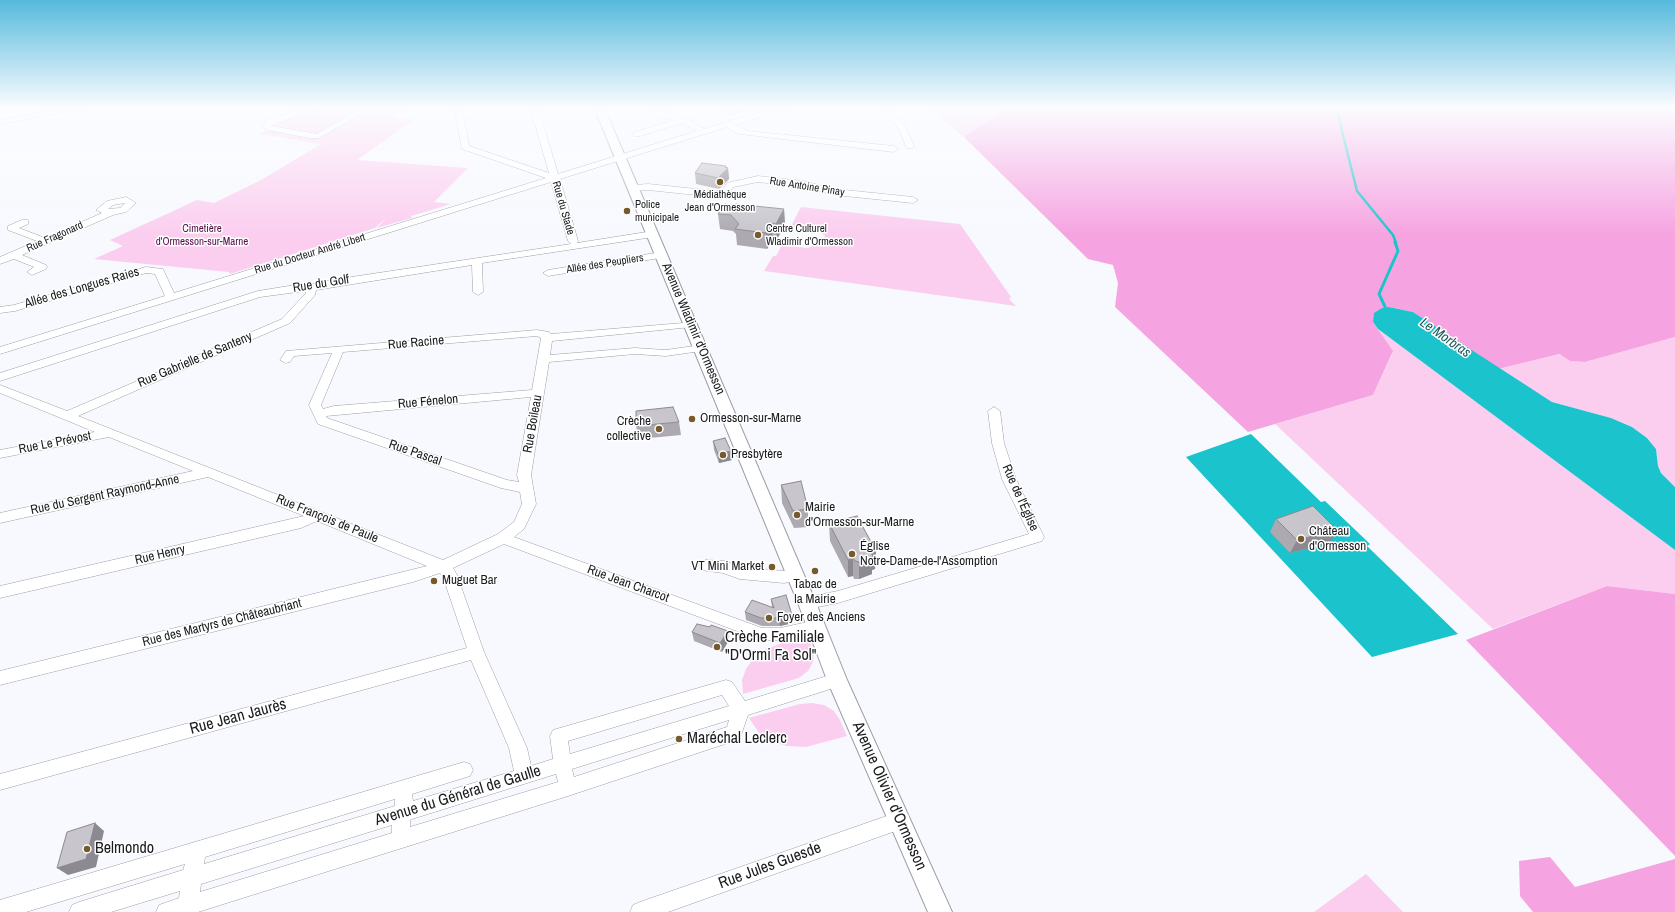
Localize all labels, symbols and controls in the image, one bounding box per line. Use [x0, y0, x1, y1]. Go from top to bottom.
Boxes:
street label: Rue Antoine Pinay [769, 175, 845, 199]
marker: Médiathèque Jean d'Ormesson [715, 177, 725, 187]
street label: Rue du Stade [549, 180, 577, 236]
place label: Médiathèque Jean d'Ormesson [685, 188, 755, 214]
place label: Police municipale [635, 198, 679, 224]
marker: Police municipale [622, 206, 632, 216]
street label: Rue Fragonard [25, 219, 85, 255]
park label: Cimetière d'Ormesson-sur-Marne [156, 222, 248, 248]
place label: Centre Culturel Wladimir d'Ormesson [766, 222, 853, 248]
marker: Centre Culturel Wladimir d'Ormesson [753, 230, 763, 240]
street label: Rue du Docteur André Libert [253, 231, 367, 277]
street label: Allée des Peupliers [566, 251, 644, 277]
street label: Avenue Wladimir d'Ormesson [658, 261, 728, 397]
street label: Allée des Longues Raies [23, 264, 141, 312]
street label: Rue du Golf [292, 272, 350, 296]
water label: Le Morbras [1416, 314, 1474, 362]
street label: Rue Gabrielle de Santeny [135, 329, 255, 391]
street label: Rue Racine [387, 333, 445, 353]
street label: Rue Fénelon [397, 392, 459, 412]
street label: Rue Boileau [520, 394, 546, 454]
place label: Ormesson-sur-Marne [700, 411, 801, 427]
place label: Crèche collective [607, 414, 651, 445]
marker: Ormesson-sur-Marne [687, 414, 697, 424]
marker: Crèche collective [654, 424, 664, 434]
street label: Rue Le Prévost [17, 428, 93, 458]
street label: Rue Pascal [387, 437, 443, 469]
place label: Presbytère [731, 447, 783, 463]
marker: Presbytère [718, 450, 728, 460]
street label: Rue de l'Église [998, 462, 1042, 534]
street label: Rue du Sergent Raymond-Anne [29, 472, 181, 518]
street label: Rue François de Paule [274, 491, 380, 547]
place label: Mairie d'Ormesson-sur-Marne [805, 500, 914, 531]
marker: Mairie d'Ormesson-sur-Marne [792, 510, 802, 520]
place label: Château d'Ormesson [1309, 524, 1366, 555]
marker: Château d'Ormesson [1296, 534, 1306, 544]
place label: Église Notre-Dame-de-l'Assomption [860, 539, 998, 570]
street label: Rue Henry [133, 542, 187, 568]
marker: Église Notre-Dame-de-l'Assomption [847, 549, 857, 559]
place label: VT Mini Market [691, 559, 764, 575]
street label: Rue Jean Charcot [585, 562, 671, 606]
marker: VT Mini Market [767, 562, 777, 572]
marker: Tabac de la Mairie [810, 566, 820, 576]
place label: Muguet Bar [442, 573, 497, 589]
marker: Muguet Bar [429, 576, 439, 586]
place label: Tabac de la Mairie [793, 577, 837, 608]
street label: Rue des Martyrs de Châteaubriant [141, 596, 303, 650]
place label: Foyer des Anciens [777, 610, 865, 626]
marker: Foyer des Anciens [764, 613, 774, 623]
place label: Crèche Familiale "D'Ormi Fa Sol" [725, 628, 824, 666]
marker: Crèche Familiale "D'Ormi Fa Sol" [712, 642, 722, 652]
street label: Rue Jean Jaurès [188, 695, 288, 739]
street label: Avenue Olivier d'Ormesson [848, 719, 930, 873]
place label: Maréchal Leclerc [687, 729, 787, 749]
marker: Maréchal Leclerc [674, 734, 684, 744]
street label: Avenue du Général de Gaulle [373, 762, 543, 830]
place label: Belmondo [95, 839, 154, 859]
street label: Rue Jules Guesde [716, 839, 824, 893]
marker: Belmondo [82, 844, 92, 854]

